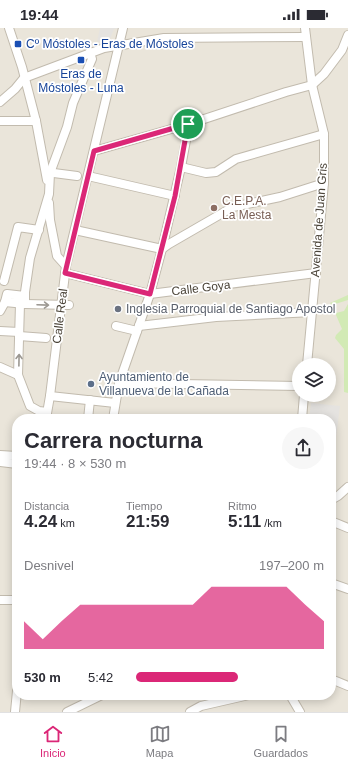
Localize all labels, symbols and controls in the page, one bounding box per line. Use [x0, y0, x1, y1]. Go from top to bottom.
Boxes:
text: 19:44 [20, 6, 58, 23]
place label: Cº Móstoles - Eras de Móstoles [26, 37, 194, 51]
marker: Cº Móstoles - Eras de Móstoles [13, 39, 23, 49]
marker: Eras de Móstoles - Luna [76, 55, 86, 65]
place label: Eras de Móstoles - Luna [38, 67, 124, 95]
pin [171, 107, 205, 141]
icon: arrive [177, 113, 199, 135]
street label: Avenida de Juan Gris [308, 162, 330, 278]
place label: C.E.P.A. La Mesta [222, 194, 272, 222]
marker: C.E.P.A. La Mesta [209, 203, 219, 213]
street label: Calle Goya [171, 277, 232, 299]
street label: Calle Real [50, 288, 70, 344]
one-way arrow [36, 301, 49, 309]
place label: Inglesia Parroquial de Santiago Apostol [126, 302, 335, 316]
marker: Inglesia Parroquial de Santiago Apostol [113, 304, 123, 314]
one-way arrow [15, 354, 22, 367]
map controls [292, 358, 336, 402]
button: layers [292, 358, 336, 402]
place label: Ayuntamiento de Villanueva de la Cañada [99, 370, 229, 398]
marker: Ayuntamiento de Villanueva de la Cañada [86, 379, 96, 389]
button: share [282, 427, 324, 469]
text: Carrera nocturna [24, 428, 203, 453]
text: 19:44 · 8 × 530 m [24, 456, 126, 471]
text: Distancia [24, 500, 69, 512]
text: Tiempo [126, 500, 162, 512]
text: Ritmo [228, 500, 257, 512]
text: 4.24 [24, 512, 57, 531]
text: 21:59 [126, 512, 169, 531]
text: 5:11 [228, 512, 261, 531]
text: km [57, 517, 75, 529]
text: /km [261, 517, 282, 529]
text: Desnivel [24, 558, 74, 573]
text: 197–200 m [259, 558, 324, 573]
text: 530 m [24, 670, 61, 685]
text: 5:42 [88, 670, 113, 685]
tab: Inicio [40, 723, 66, 759]
tab: Mapa [146, 723, 173, 759]
tab: Guardados [253, 723, 308, 759]

